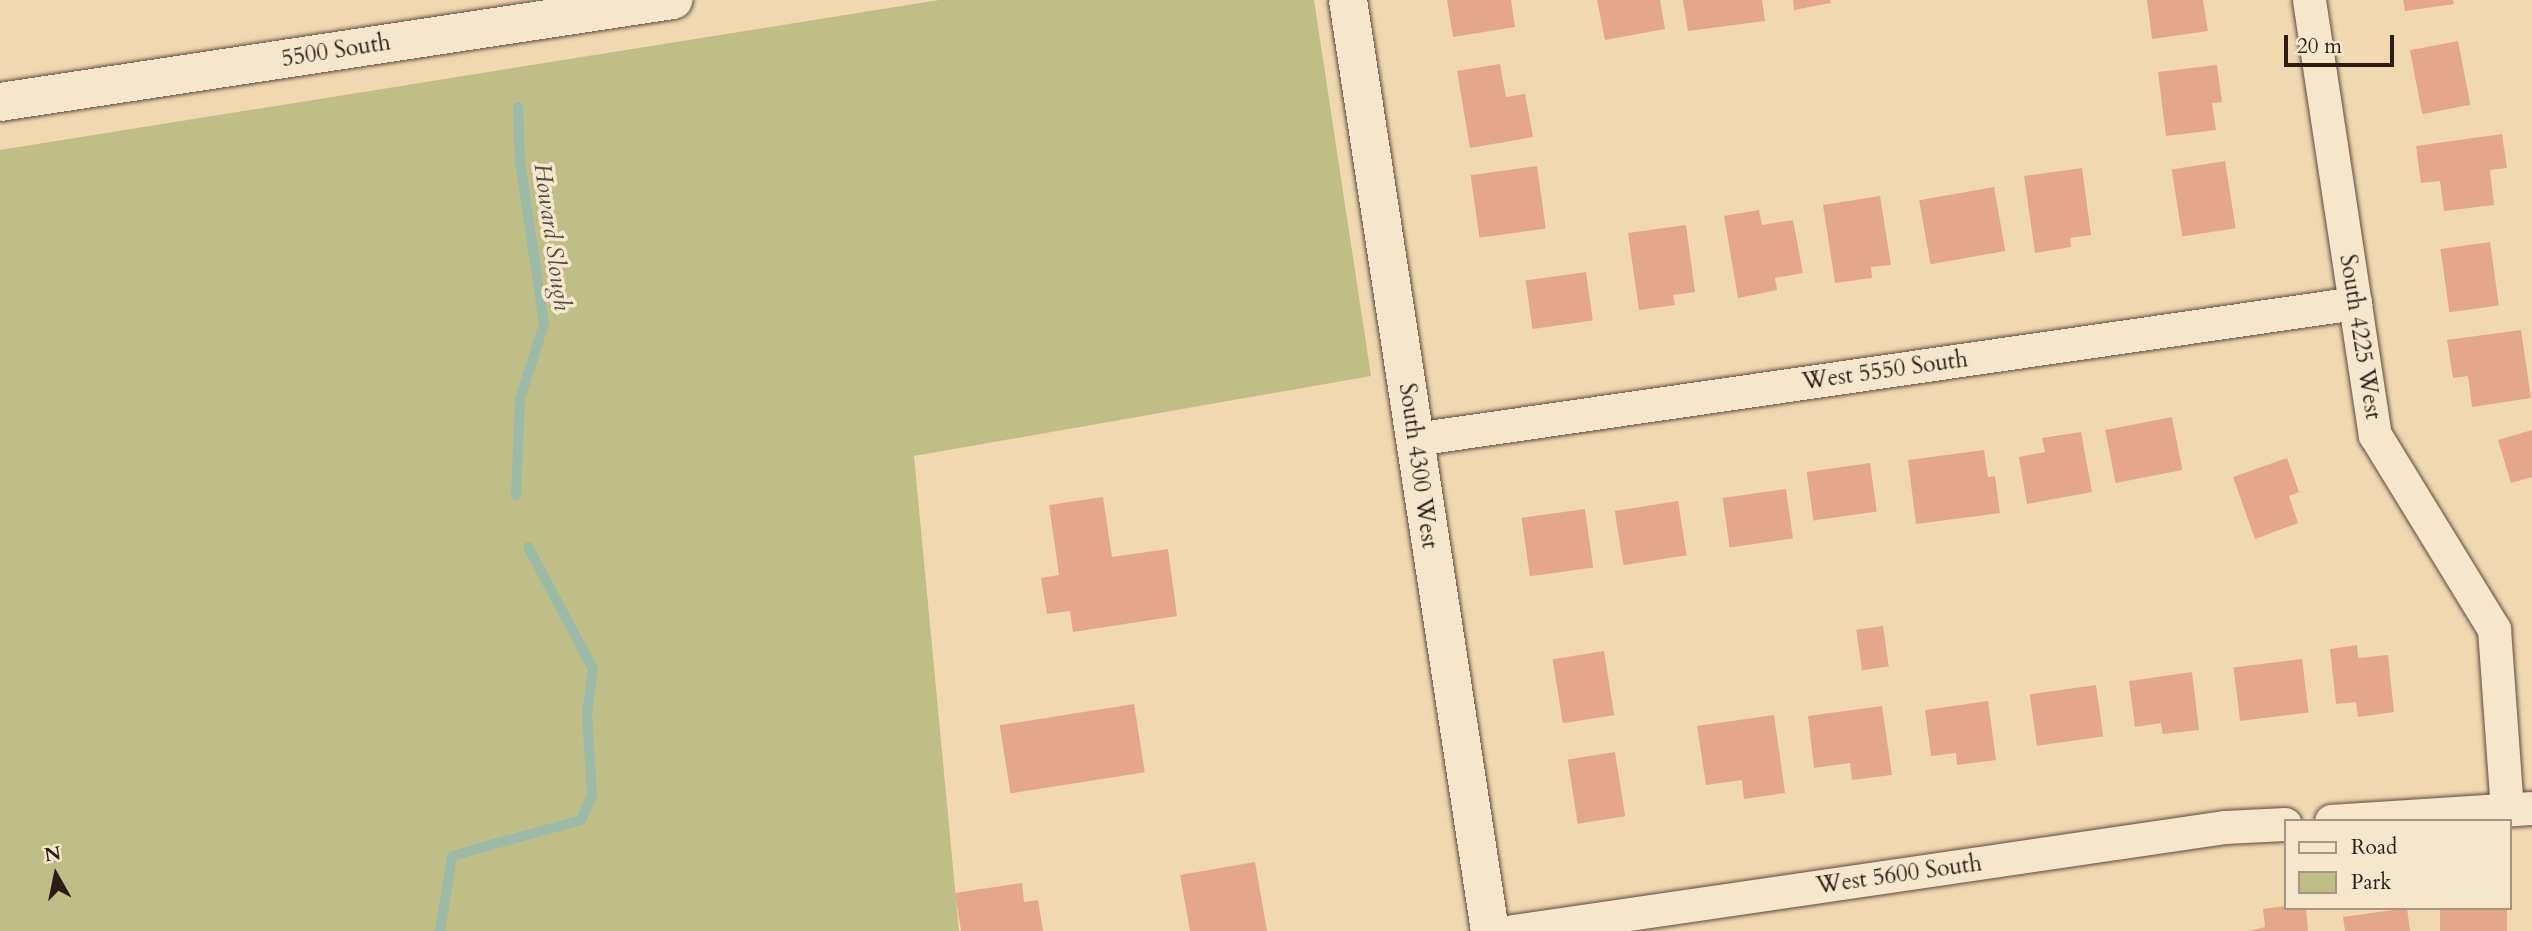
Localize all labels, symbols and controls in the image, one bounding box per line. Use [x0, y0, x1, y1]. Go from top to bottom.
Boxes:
scale bar [2287, 21, 2397, 65]
street label: 5500 South [280, 29, 392, 73]
text: 20 m [2297, 32, 2342, 61]
water label: Howard Slough [527, 162, 577, 312]
street label: South 4225 West [2333, 252, 2387, 422]
street label: West 5550 South [1801, 346, 1969, 396]
street label: South 4300 West [1393, 382, 1443, 550]
legend [2284, 819, 2511, 910]
text: Road [2351, 833, 2397, 862]
north arrow [21, 840, 91, 910]
text: N [43, 840, 63, 868]
street label: West 5600 South [1815, 850, 1983, 900]
text: Park [2351, 868, 2391, 897]

